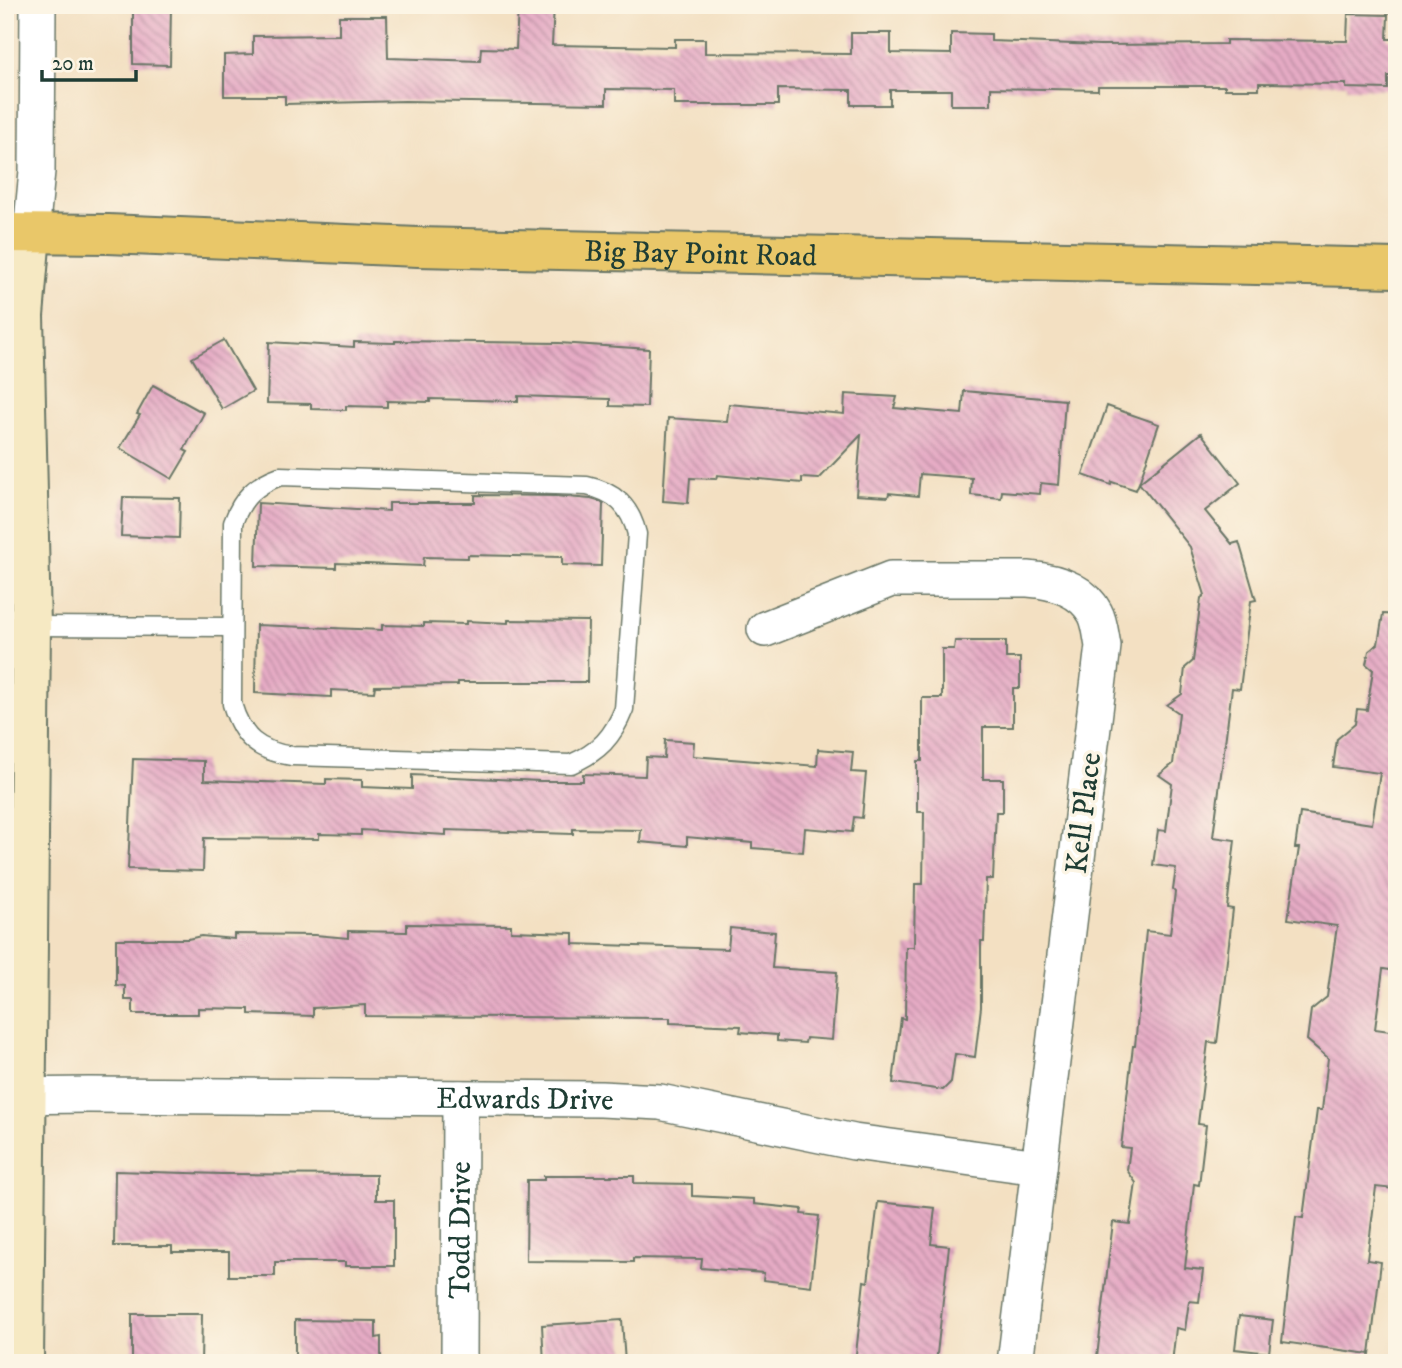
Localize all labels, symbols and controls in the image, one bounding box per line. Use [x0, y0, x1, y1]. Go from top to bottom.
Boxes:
scale bar [42, 38, 136, 82]
text: 20 m [52, 51, 94, 77]
street label: Big Bay Point Road [584, 234, 817, 276]
street label: Kell Place [1059, 750, 1110, 876]
street label: Edwards Drive [436, 1081, 615, 1120]
street label: Todd Drive [442, 1161, 480, 1299]

